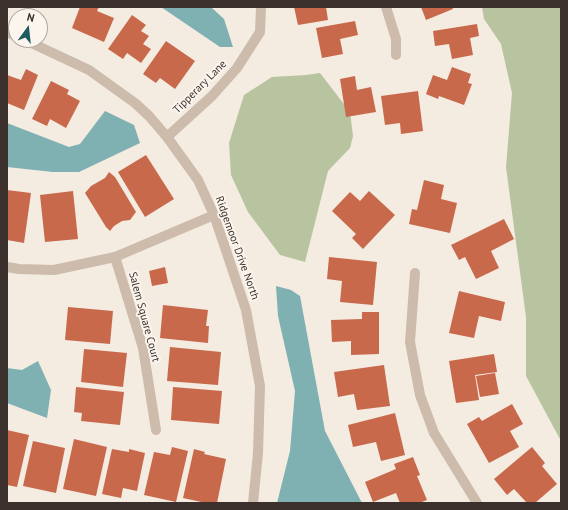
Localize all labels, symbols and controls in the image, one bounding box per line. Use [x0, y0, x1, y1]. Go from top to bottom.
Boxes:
north arrow [8, 8, 48, 48]
text: N [26, 10, 36, 25]
street label: Tipperary Lane [171, 58, 229, 116]
street label: Ridgemoor Drive North [212, 195, 262, 301]
street label: Salem Square Court [126, 270, 162, 364]

